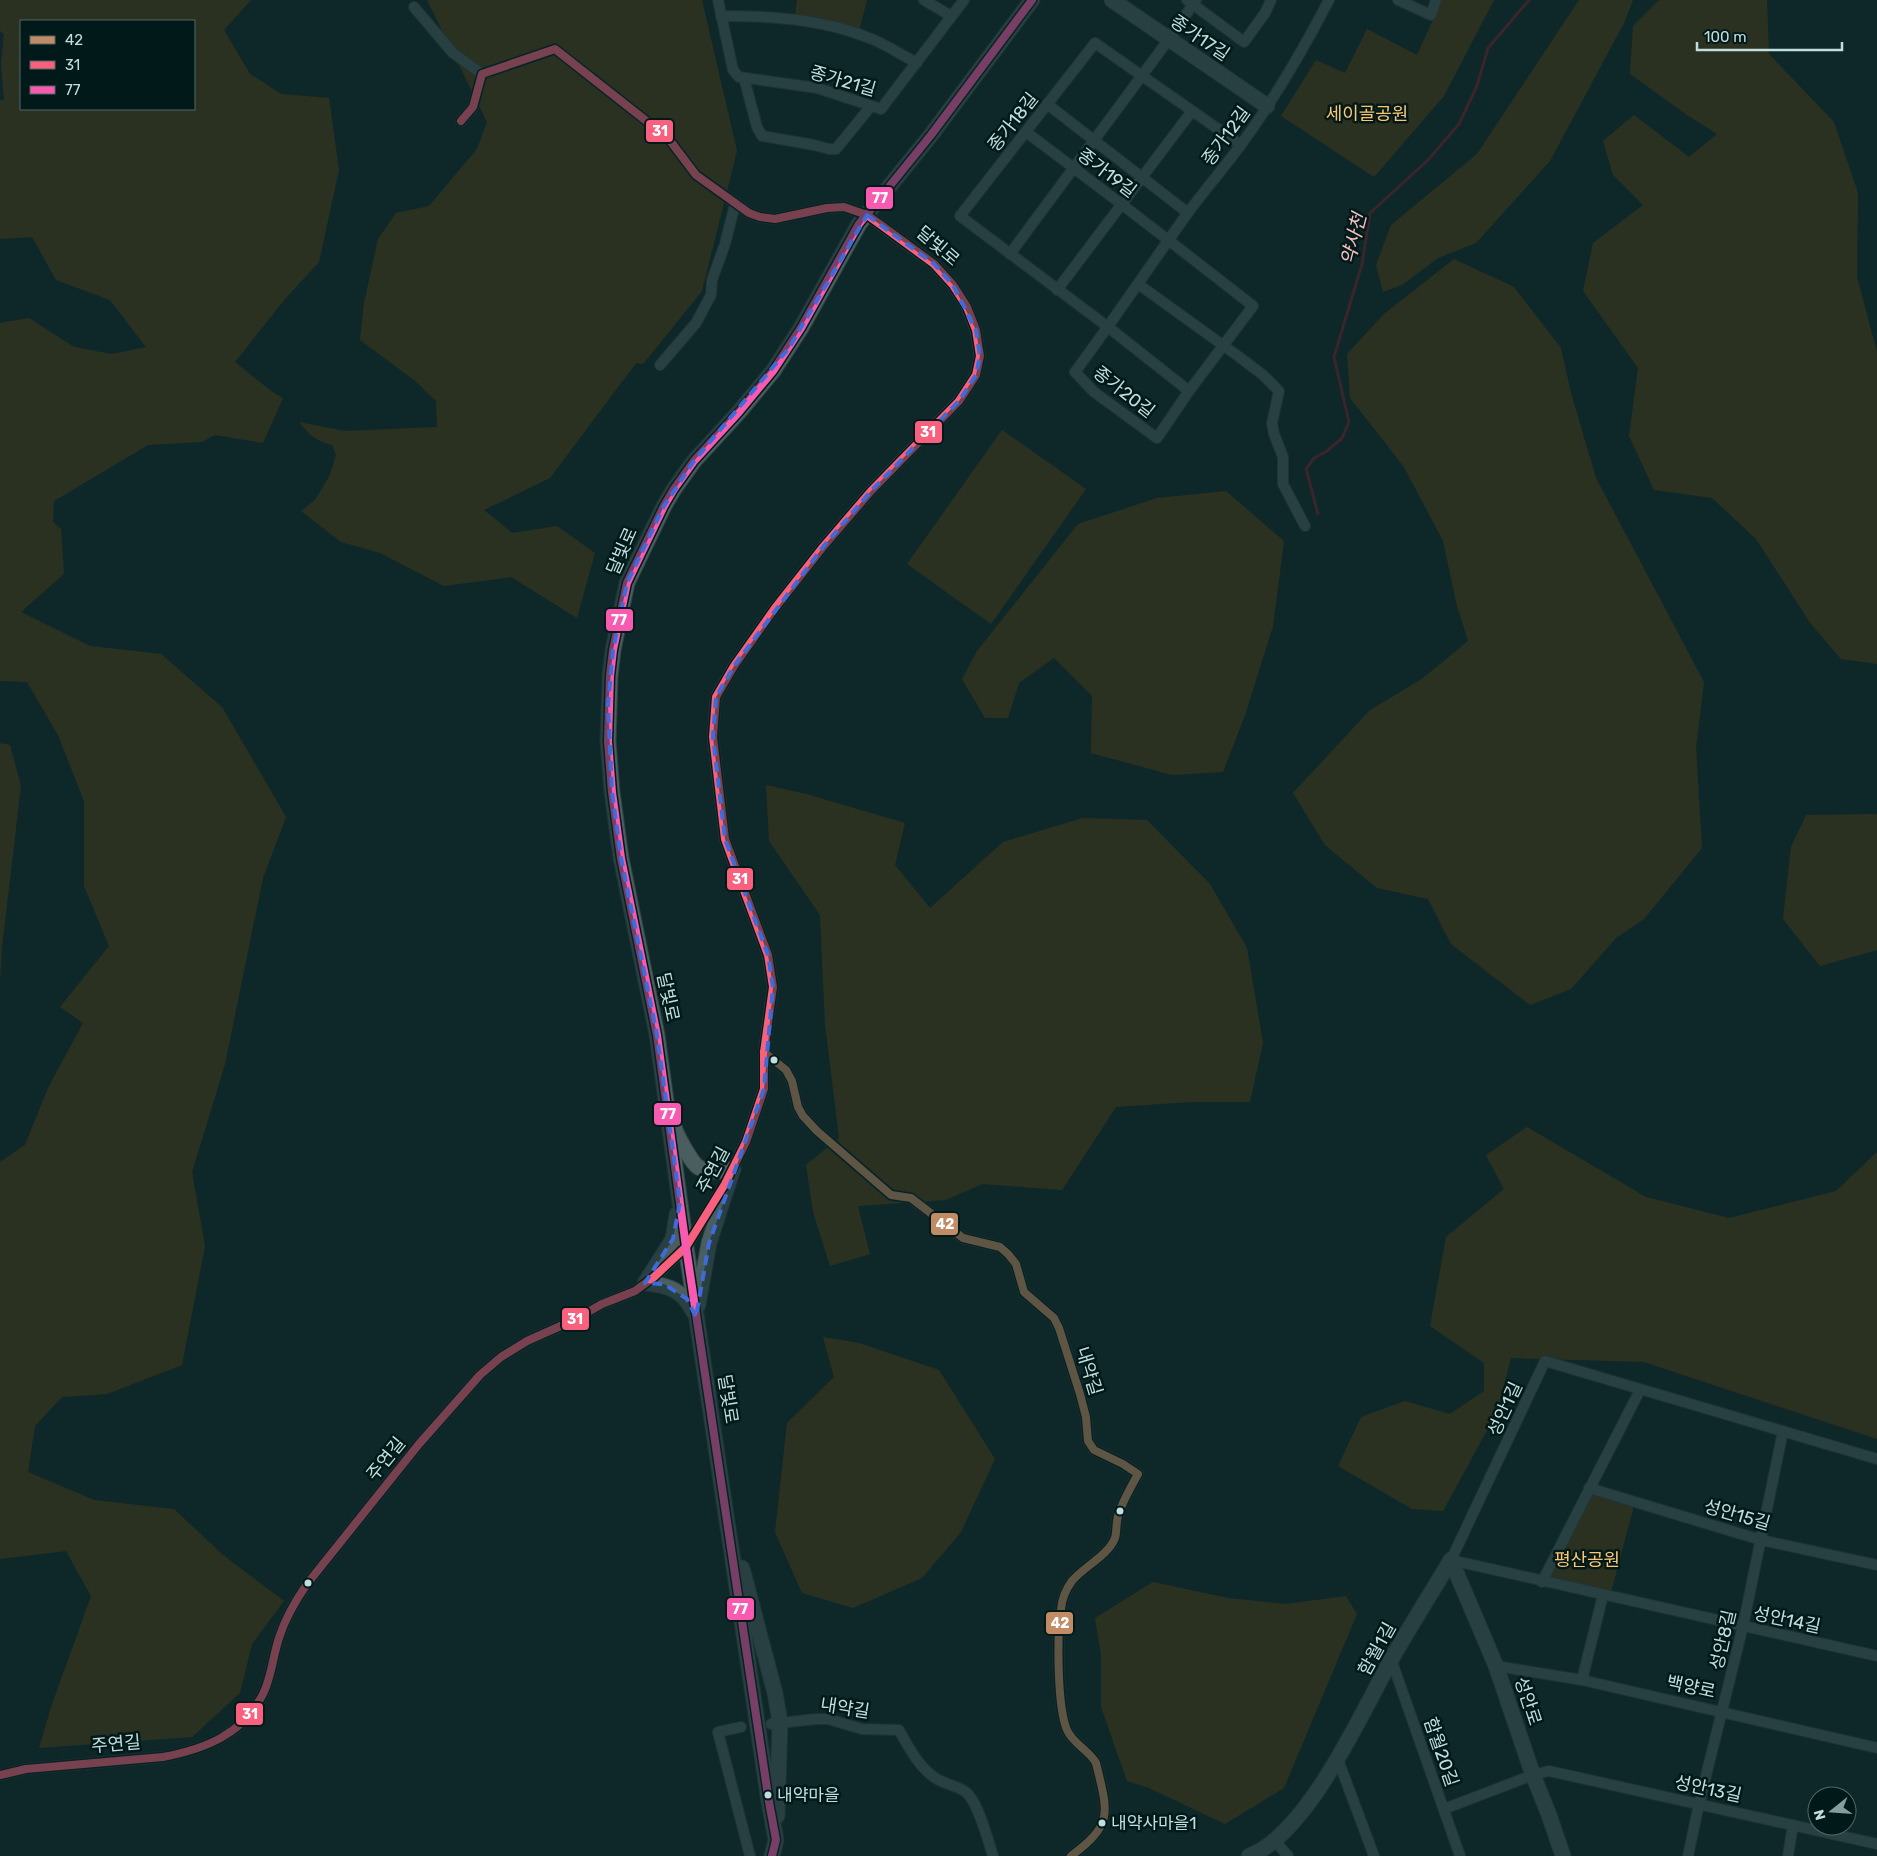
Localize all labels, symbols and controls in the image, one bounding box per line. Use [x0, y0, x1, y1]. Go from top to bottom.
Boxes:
street label: 종가17길 [1166, 10, 1234, 66]
legend [20, 20, 195, 110]
scale bar [1697, 20, 1842, 52]
text: 100 m [1704, 28, 1746, 46]
text: 42 [65, 31, 83, 49]
text: 31 [65, 56, 80, 74]
street label: 종가21길 [807, 61, 879, 101]
text: 77 [65, 81, 81, 99]
street label: 종가18길 [983, 88, 1043, 156]
street label: 종가12길 [1197, 102, 1255, 170]
park label: 세이골공원 [1326, 103, 1408, 125]
line badge: 31 [645, 119, 674, 143]
text: 31 [652, 123, 668, 140]
street label: 종가19길 [1073, 144, 1141, 202]
line badge: 77 [865, 186, 894, 210]
text: 77 [872, 190, 888, 207]
water label: 약사천 [1336, 209, 1371, 267]
street label: 달빛로 [912, 221, 964, 271]
street label: 종가20길 [1089, 361, 1159, 423]
line badge: 31 [914, 420, 943, 444]
text: 31 [920, 424, 936, 441]
street label: 달빛로 [602, 524, 642, 578]
line badge: 77 [605, 608, 634, 632]
text: 77 [611, 612, 627, 629]
line badge: 31 [726, 867, 754, 891]
text: 31 [732, 871, 748, 888]
street label: 달빛로 [652, 970, 684, 1024]
unlabelled marker [769, 1055, 779, 1065]
line badge: 77 [653, 1102, 682, 1126]
text: 77 [660, 1106, 676, 1123]
street label: 주연길 [692, 1143, 734, 1197]
line badge: 42 [930, 1212, 959, 1236]
text: 42 [936, 1216, 954, 1233]
line badge: 31 [561, 1307, 590, 1331]
text: 31 [567, 1311, 583, 1328]
street label: 내약길 [1071, 1344, 1107, 1398]
street label: 달빛로 [713, 1373, 743, 1425]
street label: 성안1길 [1483, 1378, 1527, 1440]
street label: 주연길 [362, 1433, 410, 1485]
street label: 성안15길 [1701, 1495, 1773, 1535]
unlabelled marker [1115, 1506, 1125, 1516]
park label: 평산공원 [1554, 1549, 1620, 1571]
unlabelled marker [303, 1578, 313, 1588]
line badge: 77 [726, 1597, 755, 1621]
text: 77 [732, 1601, 748, 1618]
street label: 성안14길 [1751, 1602, 1823, 1638]
street label: 성안8길 [1705, 1608, 1741, 1672]
line badge: 42 [1045, 1611, 1074, 1635]
text: 42 [1051, 1615, 1069, 1632]
street label: 함월1길 [1353, 1619, 1401, 1679]
street label: 백양로 [1664, 1671, 1718, 1703]
street label: 성안로 [1510, 1674, 1546, 1728]
street label: 내약길 [819, 1693, 871, 1723]
line badge: 31 [235, 1702, 264, 1726]
text: 31 [242, 1706, 258, 1723]
street label: 함월20길 [1419, 1715, 1463, 1789]
street label: 주연길 [90, 1731, 142, 1757]
street label: 성안13길 [1672, 1771, 1744, 1807]
place label: 내약마을 [777, 1785, 840, 1805]
north arrow [1807, 1786, 1857, 1836]
marker: 내약마을 [763, 1790, 773, 1800]
text: N [1810, 1807, 1830, 1822]
place label: 내약사마을1 [1111, 1813, 1196, 1833]
marker: 내약사마을1 [1097, 1818, 1107, 1828]

